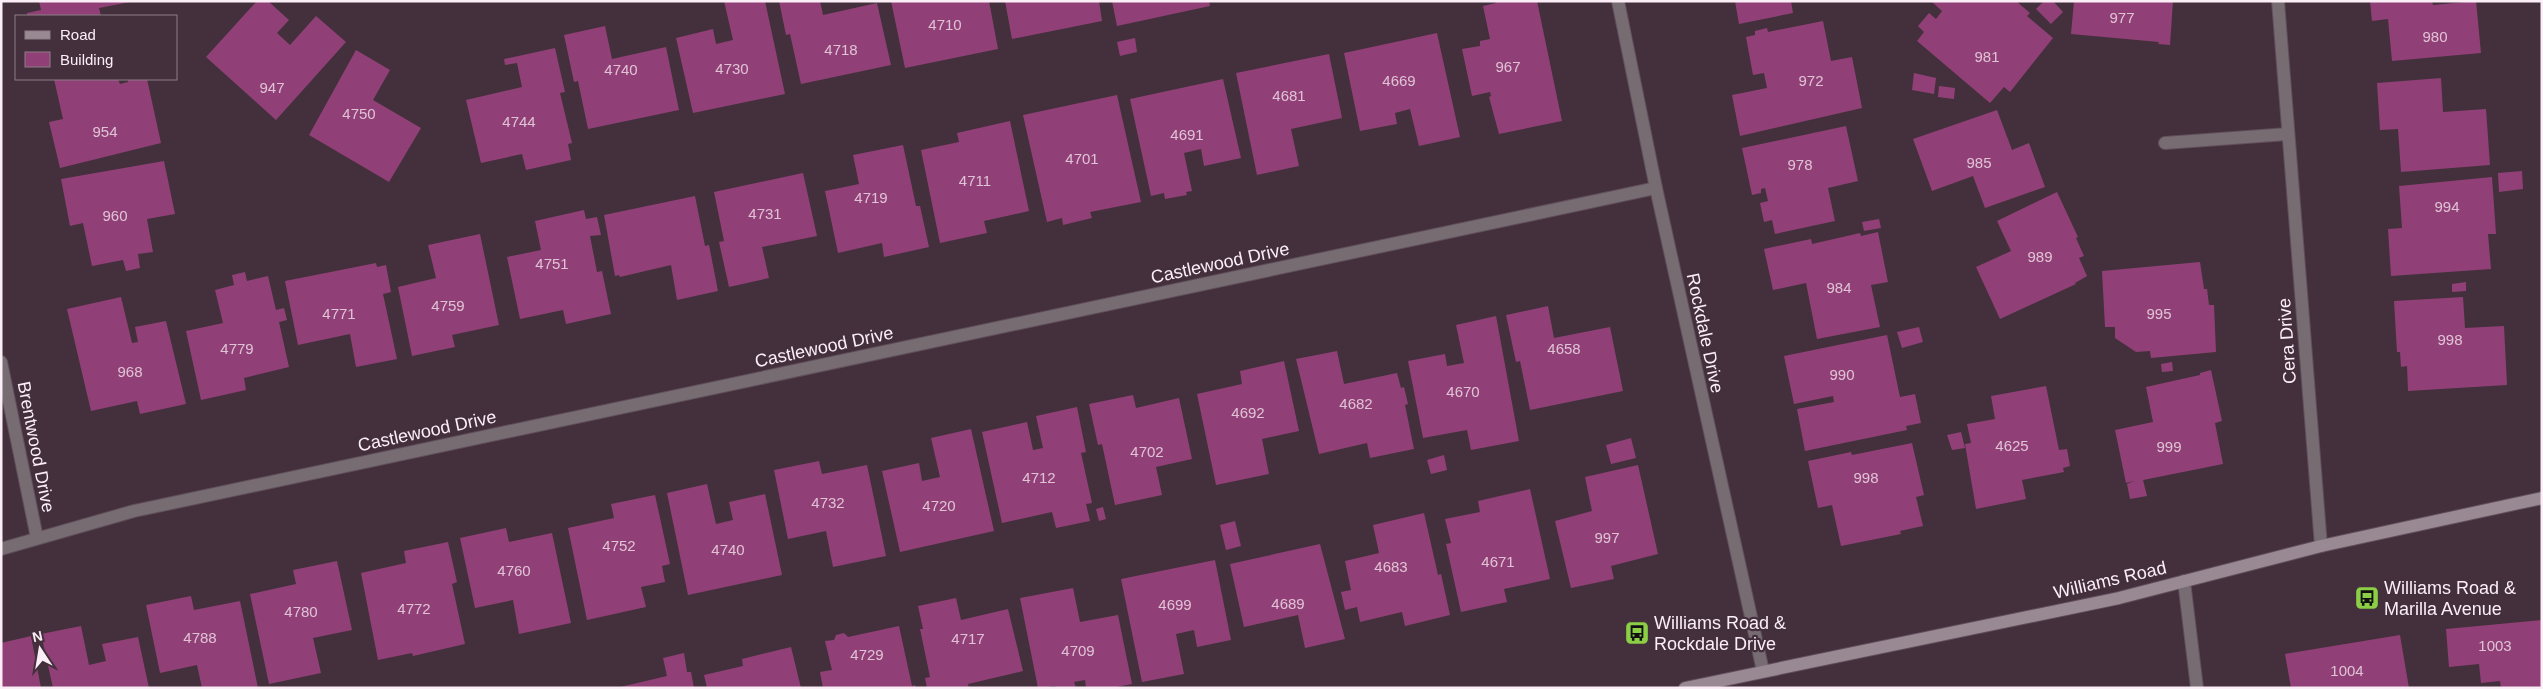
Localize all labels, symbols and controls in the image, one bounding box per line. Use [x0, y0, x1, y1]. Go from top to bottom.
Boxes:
house number: 977 [2109, 9, 2135, 26]
legend [15, 15, 178, 80]
house number: 4710 [928, 16, 962, 33]
text: Road [60, 26, 96, 43]
house number: 980 [2422, 28, 2448, 45]
house number: 4718 [824, 41, 858, 58]
house number: 981 [1974, 48, 2000, 65]
text: Building [60, 51, 113, 68]
house number: 967 [1495, 58, 1521, 75]
house number: 4730 [715, 60, 749, 77]
house number: 4740 [604, 61, 638, 78]
house number: 4669 [1382, 72, 1416, 89]
house number: 972 [1798, 72, 1824, 89]
house number: 947 [259, 79, 285, 96]
house number: 4681 [1272, 87, 1306, 104]
house number: 4750 [342, 105, 376, 122]
house number: 4744 [502, 113, 536, 130]
house number: 954 [92, 123, 118, 140]
house number: 4691 [1170, 126, 1204, 143]
house number: 4701 [1065, 150, 1099, 167]
house number: 985 [1966, 154, 1992, 171]
house number: 978 [1787, 156, 1813, 173]
house number: 4711 [959, 172, 991, 189]
house number: 4719 [854, 189, 888, 206]
house number: 994 [2434, 198, 2460, 215]
house number: 4731 [748, 205, 782, 222]
house number: 960 [102, 207, 128, 224]
street label: Castlewood Drive [1149, 239, 1291, 287]
house number: 989 [2027, 248, 2053, 265]
house number: 4751 [535, 255, 569, 272]
street label: Rockdale Drive [1683, 271, 1727, 395]
house number: 984 [1826, 279, 1852, 296]
house number: 4759 [431, 297, 465, 314]
street label: Cera Drive [2274, 297, 2300, 385]
house number: 4771 [322, 305, 356, 322]
house number: 995 [2146, 305, 2172, 322]
street label: Castlewood Drive [753, 323, 895, 371]
house number: 998 [2437, 331, 2463, 348]
house number: 4779 [220, 340, 254, 357]
house number: 4658 [1547, 340, 1581, 357]
house number: 968 [117, 363, 143, 380]
house number: 990 [1829, 366, 1855, 383]
street label: Brentwood Drive [13, 380, 59, 514]
house number: 4670 [1446, 383, 1480, 400]
house number: 4682 [1339, 395, 1373, 412]
house number: 4692 [1231, 404, 1265, 421]
street label: Castlewood Drive [356, 407, 498, 455]
house number: 4625 [1995, 437, 2029, 454]
house number: 999 [2156, 438, 2182, 455]
house number: 4702 [1130, 443, 1164, 460]
house number: 4712 [1022, 469, 1056, 486]
house number: 998 [1853, 469, 1879, 486]
house number: 4732 [811, 494, 845, 511]
house number: 4720 [922, 497, 956, 514]
house number: 997 [1594, 529, 1620, 546]
house number: 4752 [602, 537, 636, 554]
house number: 4740 [711, 541, 745, 558]
house number: 4671 [1481, 553, 1515, 570]
street label: Williams Road [2052, 557, 2168, 603]
house number: 4683 [1374, 558, 1408, 575]
house number: 4760 [497, 562, 531, 579]
place label: Williams Road & Marilla Avenue [2384, 578, 2516, 619]
bus stop icon: Williams Road & Marilla Avenue [2354, 585, 2380, 611]
house number: 4689 [1271, 595, 1305, 612]
house number: 4699 [1158, 596, 1192, 613]
house number: 4772 [397, 600, 431, 617]
house number: 4780 [284, 603, 318, 620]
place label: Williams Road & Rockdale Drive [1654, 613, 1786, 654]
bus stop icon: Williams Road & Rockdale Drive [1624, 620, 1650, 646]
north arrow [15, 624, 65, 674]
text: N [31, 627, 44, 645]
house number: 4788 [183, 629, 217, 646]
house number: 4717 [951, 630, 985, 647]
house number: 1003 [2478, 637, 2512, 654]
house number: 4709 [1061, 642, 1095, 659]
house number: 4729 [850, 646, 884, 663]
house number: 1004 [2330, 662, 2364, 679]

